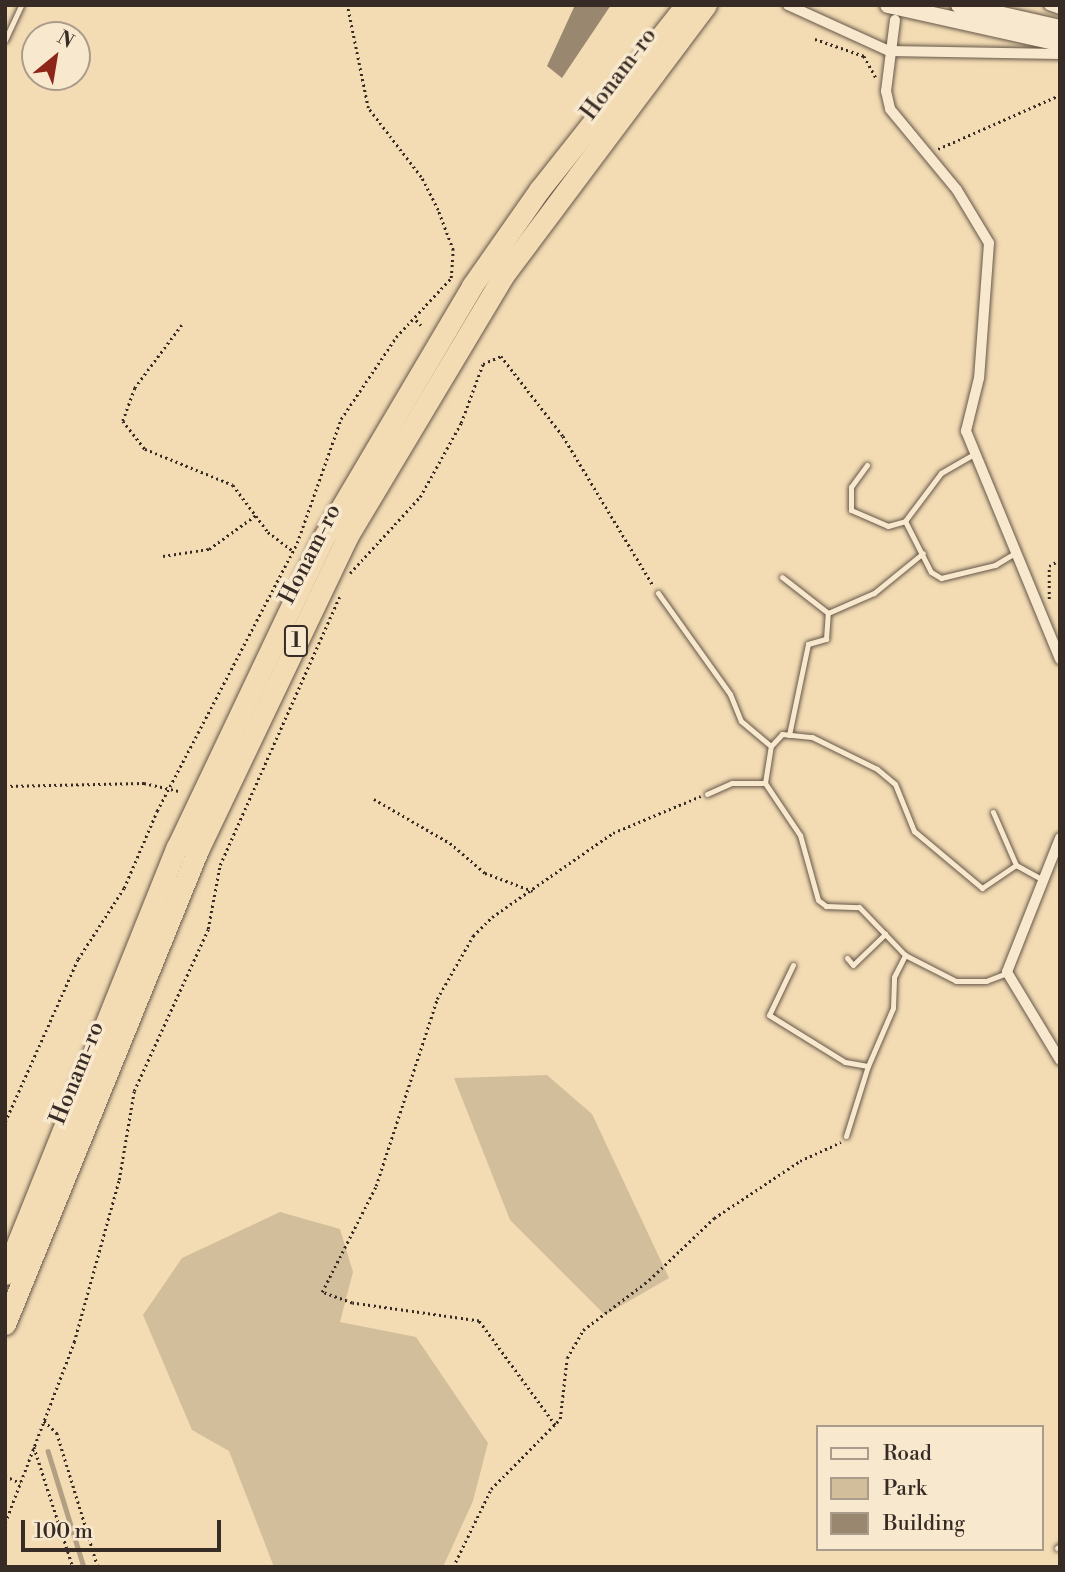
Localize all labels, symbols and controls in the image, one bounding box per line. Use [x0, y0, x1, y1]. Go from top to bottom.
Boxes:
north arrow [21, 21, 91, 91]
street label: Honam-ro [575, 22, 663, 126]
text: N [53, 25, 78, 54]
street label: Honam-ro [273, 499, 347, 609]
road number: 1 [284, 624, 308, 658]
street label: Honam-ro [44, 1018, 110, 1128]
legend [816, 1425, 1044, 1551]
text: Road [883, 1441, 932, 1467]
text: Park [883, 1476, 927, 1502]
scale bar [24, 1506, 224, 1550]
text: Building [883, 1511, 965, 1537]
text: 100 m [34, 1519, 93, 1545]

